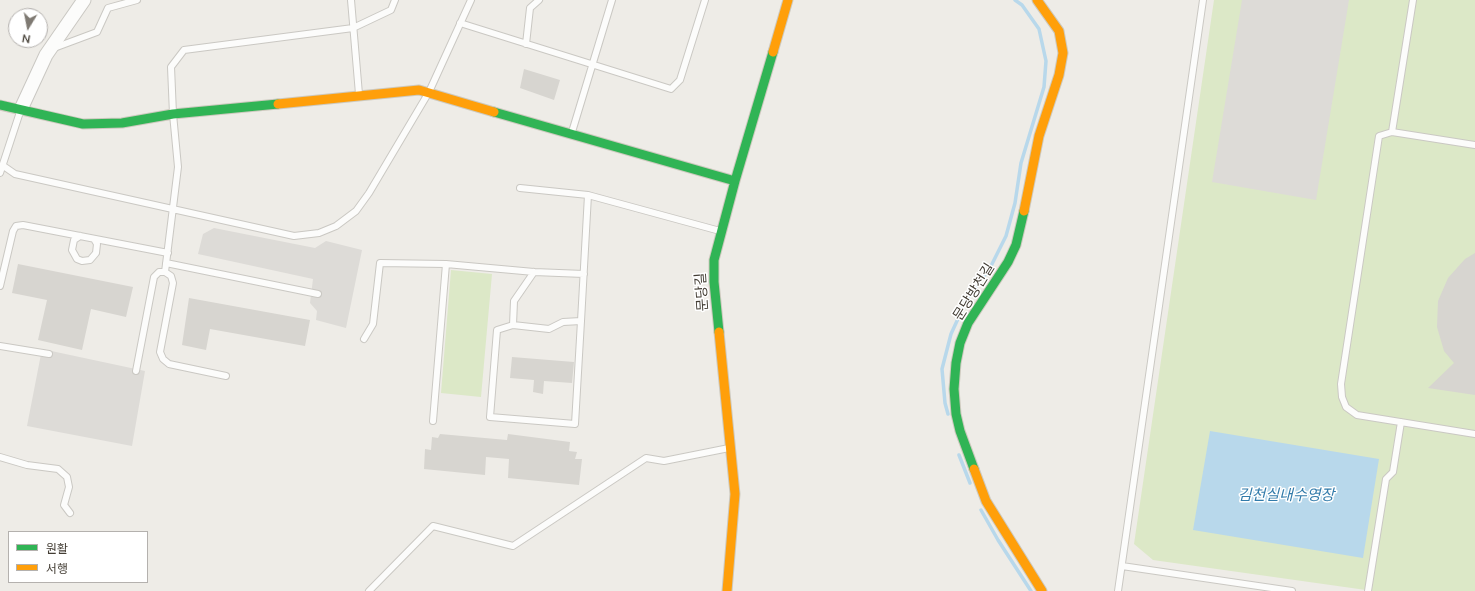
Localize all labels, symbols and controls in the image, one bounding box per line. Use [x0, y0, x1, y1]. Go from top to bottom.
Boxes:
north arrow [8, 8, 48, 48]
text: N [21, 31, 31, 46]
street label: 문당방천길 [950, 260, 998, 324]
street label: 문당길 [692, 272, 712, 312]
water label: 김천실내수영장 [1238, 486, 1334, 504]
legend [8, 531, 148, 583]
text: 원활 [46, 541, 68, 556]
text: 서행 [46, 561, 68, 576]

